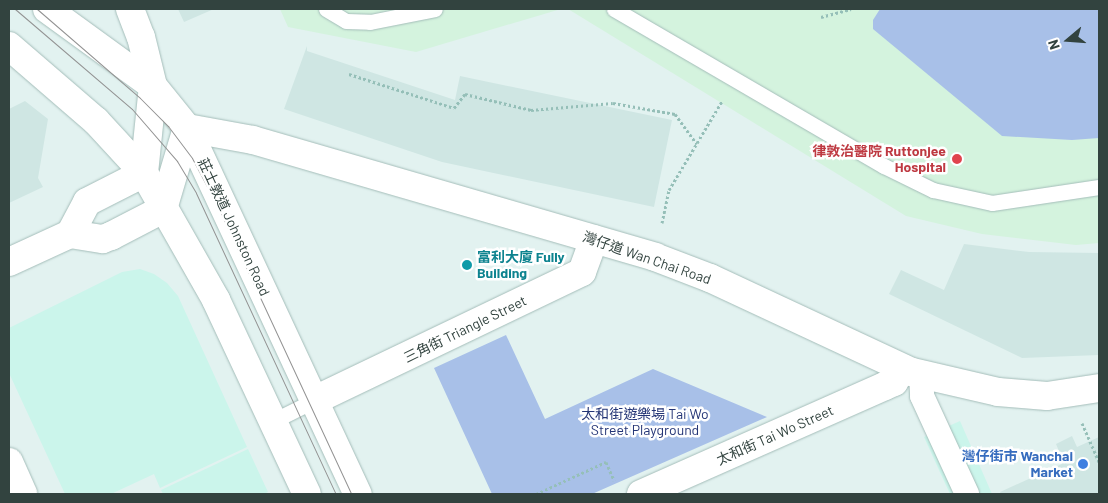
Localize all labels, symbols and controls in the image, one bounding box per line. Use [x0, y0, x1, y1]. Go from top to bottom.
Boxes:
north arrow [1043, 15, 1093, 65]
text: N [1044, 38, 1063, 52]
place label: 律敦治醫院 Ruttonjee Hospital [812, 143, 946, 176]
marker: 律敦治醫院 Ruttonjee Hospital [950, 152, 964, 166]
street label: 莊士敦道 Johnston Road [195, 155, 273, 299]
street label: 灣仔道 Wan Chai Road [581, 228, 713, 288]
place label: 富利大廈 Fully Building [477, 249, 565, 282]
marker: 富利大廈 Fully Building [461, 259, 473, 271]
street label: 三角街 Triangle Street [401, 292, 529, 366]
street label: 太和街 Tai Wo Street [714, 402, 836, 468]
park label: 太和街遊樂場 Tai Wo Street Playground [581, 406, 709, 438]
place label: 灣仔街市 Wanchai Market [962, 448, 1073, 481]
marker: 灣仔街市 Wanchai Market [1077, 458, 1089, 470]

